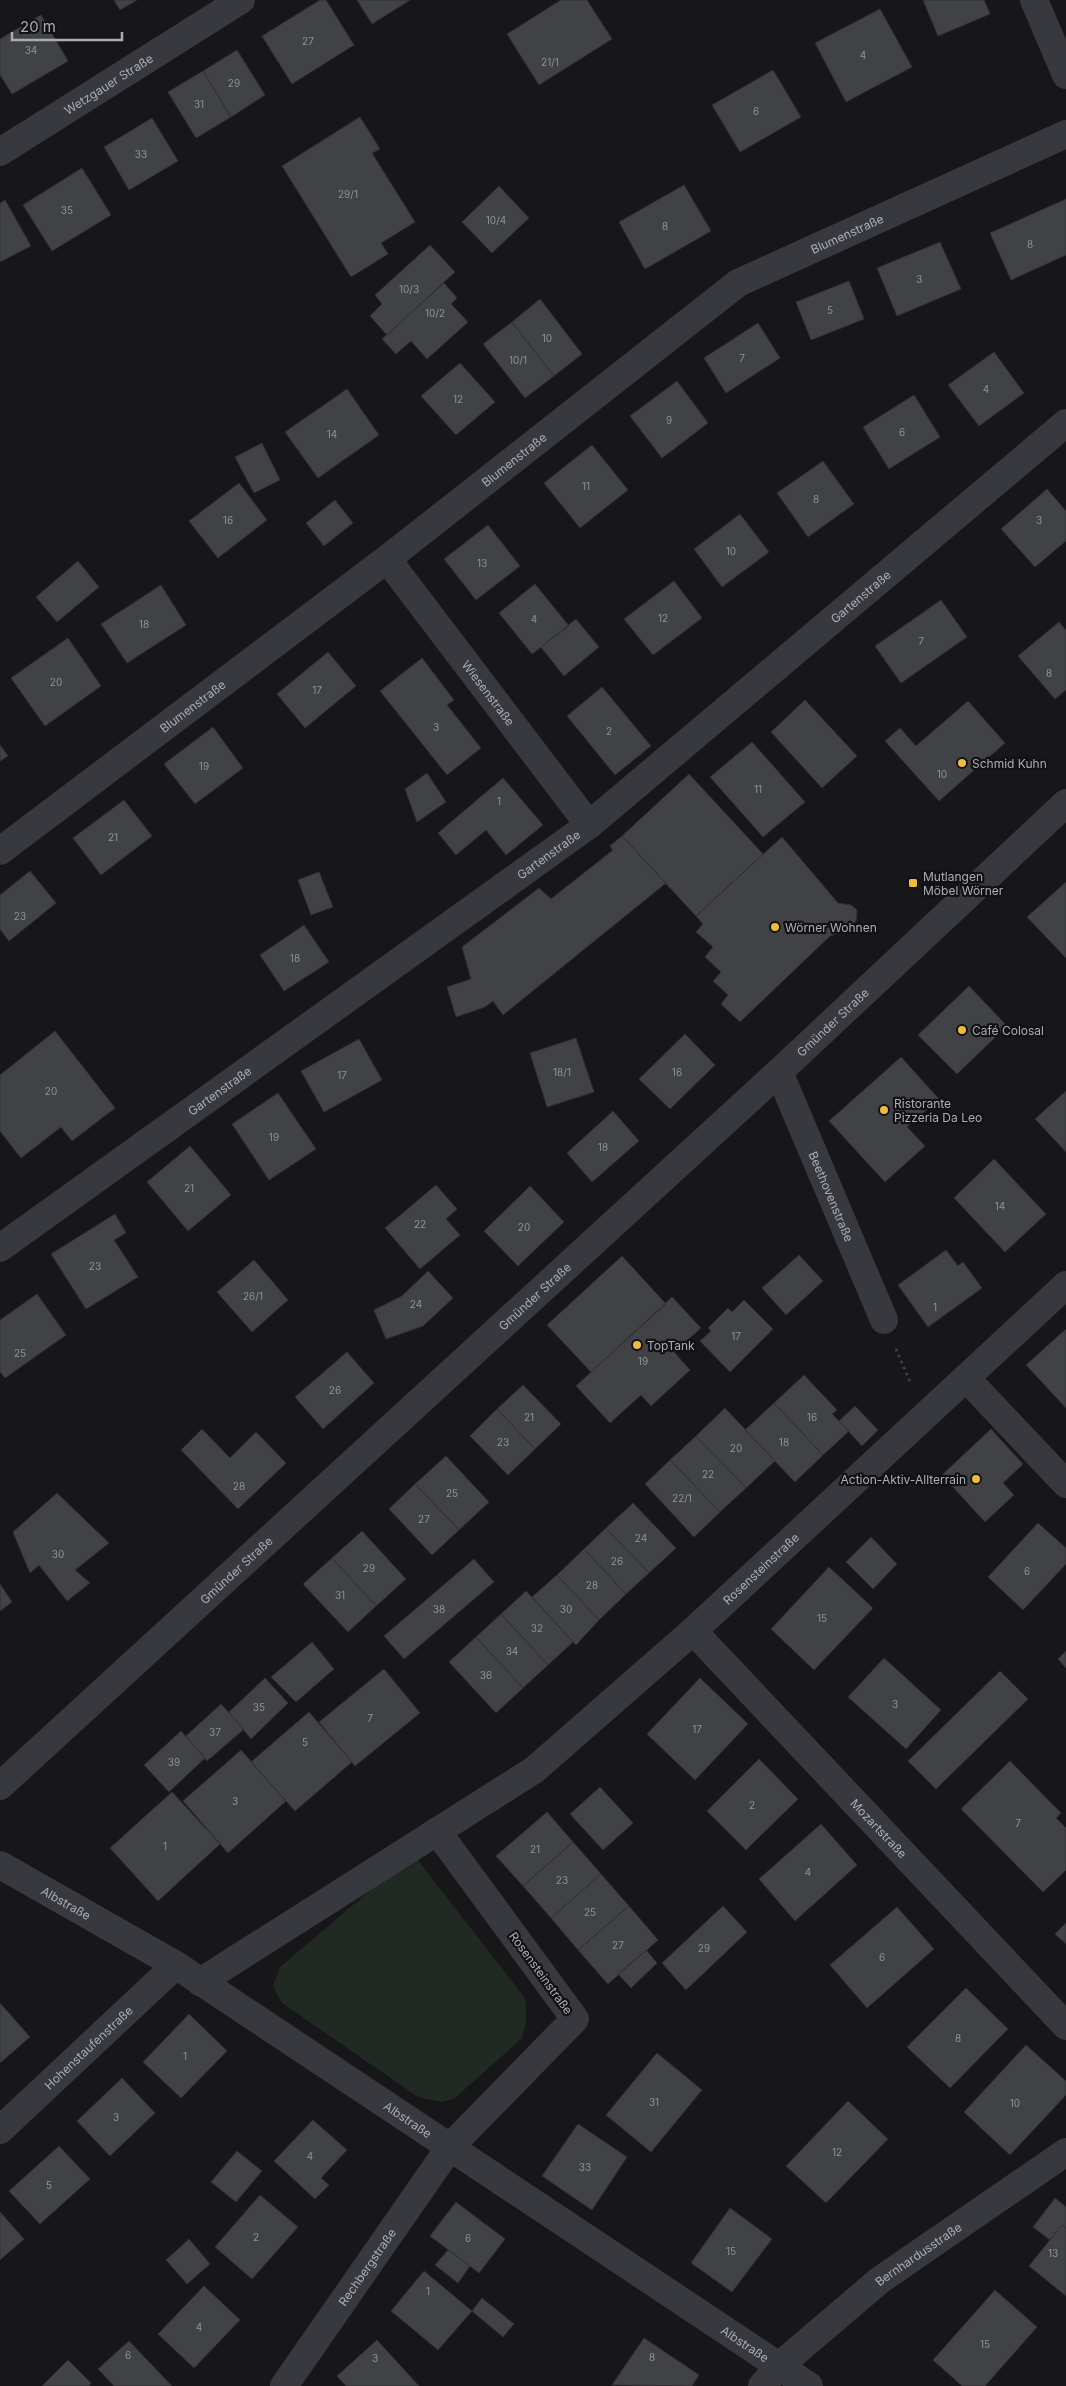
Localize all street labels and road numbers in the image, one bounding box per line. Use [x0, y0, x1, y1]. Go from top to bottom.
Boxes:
street label: Wetzgauer Straße [61, 50, 155, 117]
street label: Blumenstraße [808, 210, 886, 257]
street label: Blumenstraße [478, 429, 549, 490]
street label: Gartenstraße [827, 567, 894, 626]
street label: Wiesenstraße [459, 657, 518, 728]
street label: Blumenstraße [157, 676, 228, 735]
street label: Gartenstraße [514, 826, 583, 882]
street label: Gmünder Straße [793, 985, 872, 1059]
street label: Gartenstraße [185, 1063, 254, 1118]
street label: Beethovenstraße [806, 1149, 857, 1244]
street label: Gmünder Straße [495, 1259, 574, 1333]
street label: Rosensteinstraße [719, 1529, 802, 1607]
street label: Gmünder Straße [196, 1533, 275, 1607]
street label: Mozartstraße [848, 1795, 911, 1861]
street label: Albstraße [39, 1883, 93, 1923]
street label: Rosensteinstraße [506, 1929, 576, 2017]
street label: Hohenstaufenstraße [41, 2002, 136, 2092]
street label: Albstraße [381, 2098, 435, 2141]
street label: Bernhardusstraße [872, 2219, 964, 2289]
street label: Rechbergstraße [335, 2225, 399, 2308]
street label: Albstraße [718, 2322, 772, 2365]

